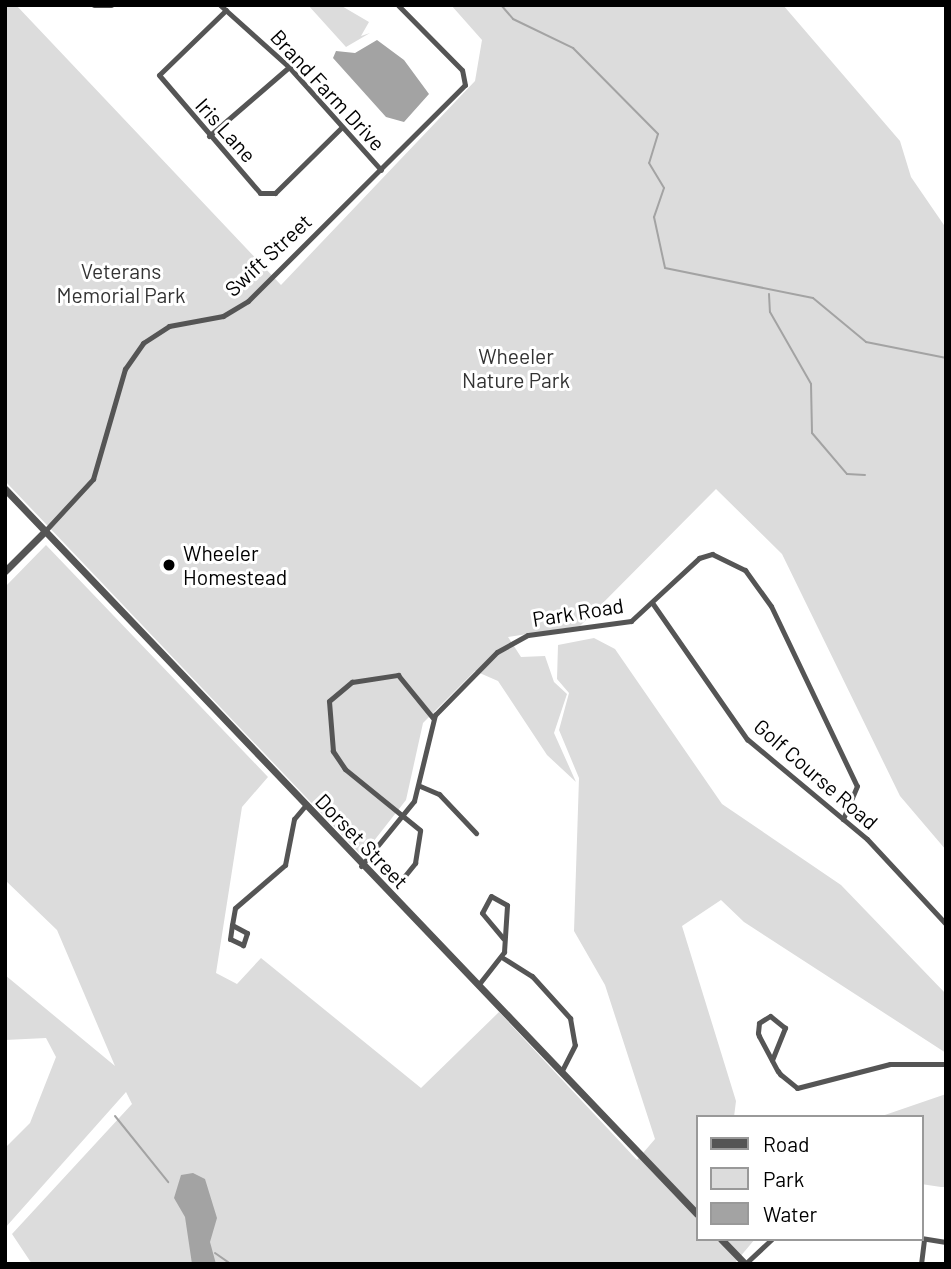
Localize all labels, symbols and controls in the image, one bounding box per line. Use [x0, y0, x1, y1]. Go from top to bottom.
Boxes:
street label: Brand Farm Drive [265, 24, 391, 156]
street label: Iris Lane [191, 93, 261, 167]
street label: Swift Street [219, 208, 317, 302]
park label: Veterans Memorial Park [57, 258, 185, 308]
park label: Wheeler Nature Park [462, 343, 570, 393]
place label: Wheeler Homestead [183, 540, 287, 590]
marker: Wheeler Homestead [161, 557, 177, 573]
street label: Park Road [531, 592, 625, 632]
street label: Golf Course Road [749, 713, 883, 835]
street label: Dorset Street [310, 788, 414, 894]
legend [696, 1115, 923, 1241]
text: Road [763, 1131, 809, 1156]
text: Park [763, 1166, 804, 1191]
text: Water [763, 1201, 817, 1226]

